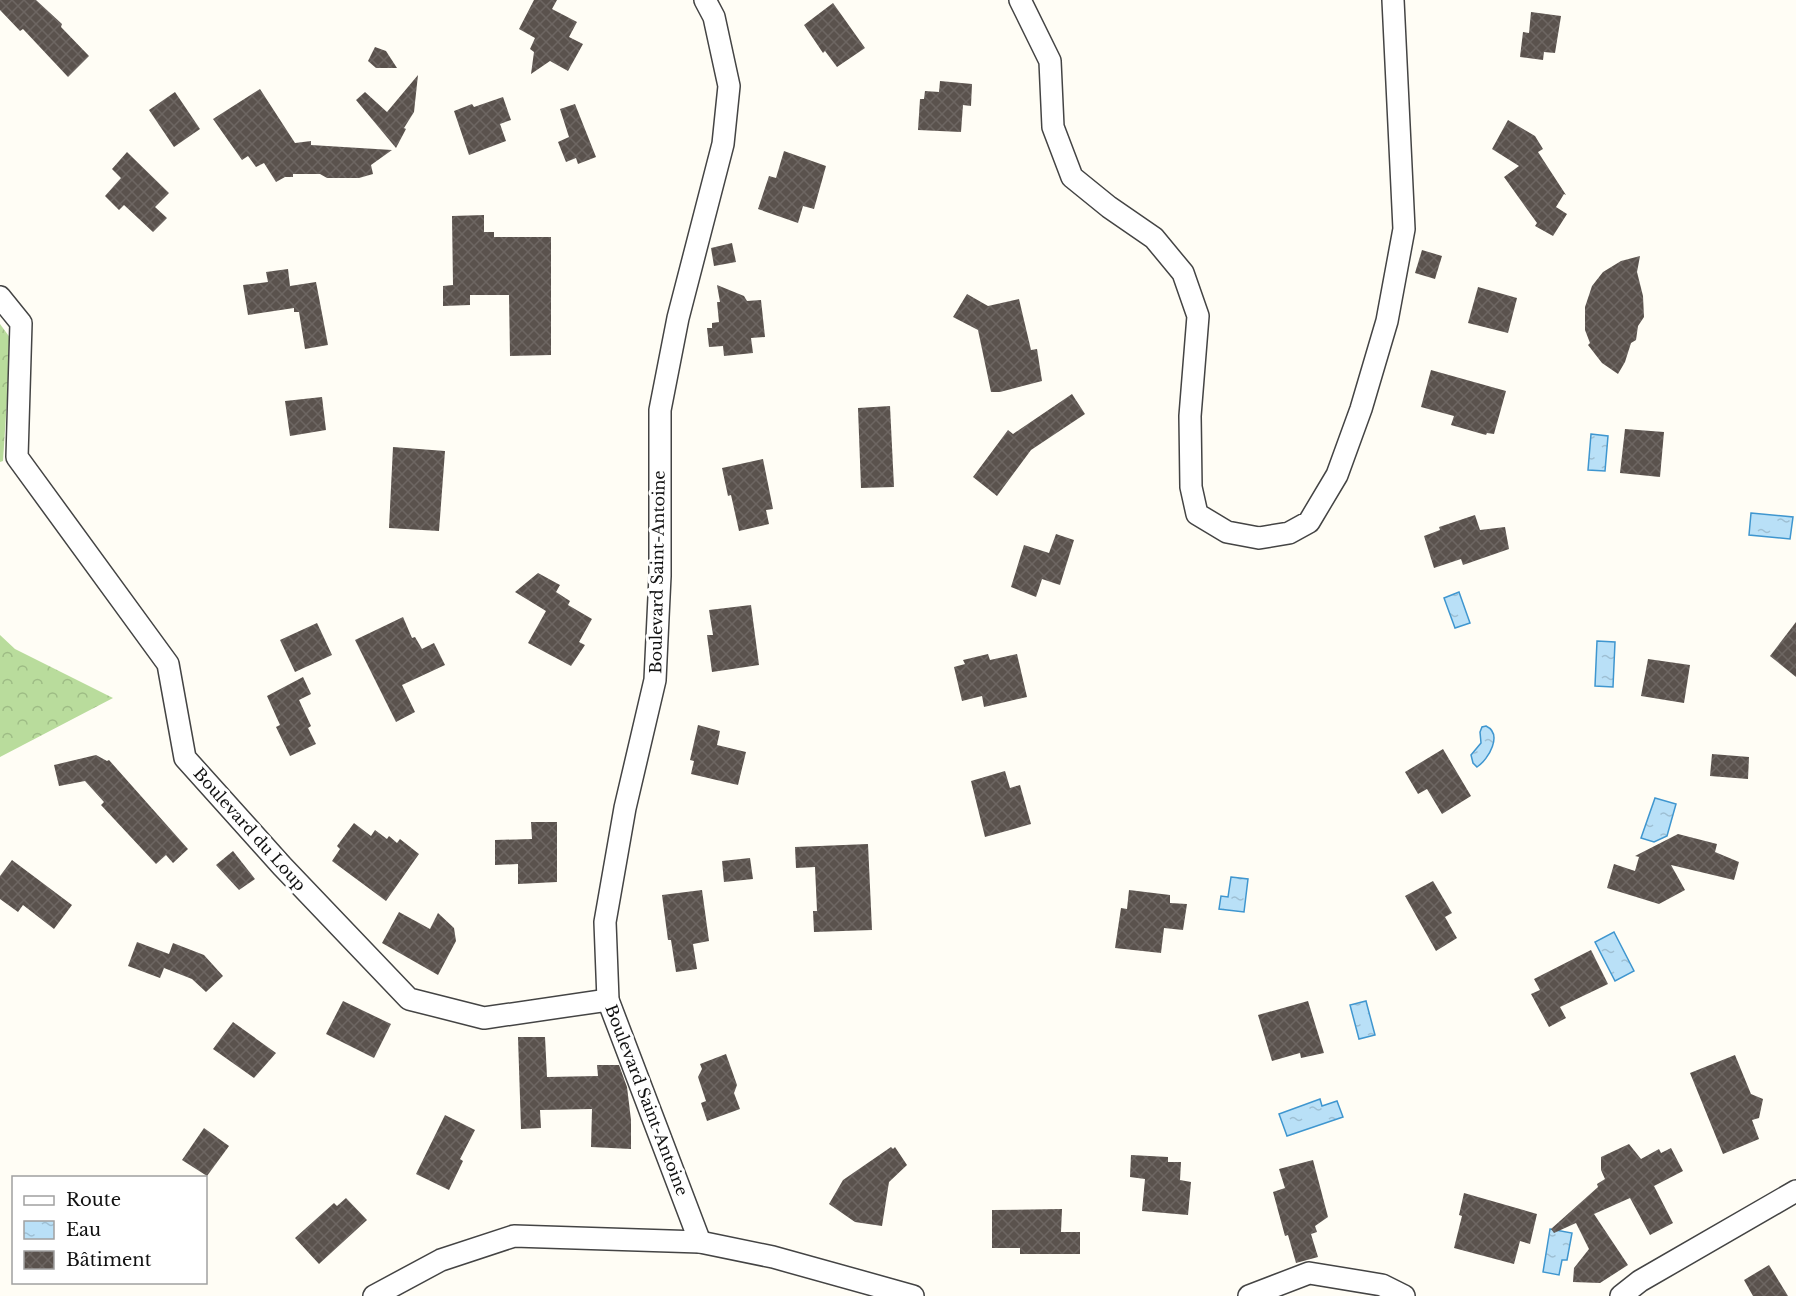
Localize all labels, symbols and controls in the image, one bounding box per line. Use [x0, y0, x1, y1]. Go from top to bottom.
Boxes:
street label: Boulevard Saint-Antoine [645, 470, 669, 674]
street label: Boulevard du Loup [189, 763, 311, 895]
street label: Boulevard Saint-Antoine [601, 1002, 693, 1198]
legend [12, 1176, 207, 1284]
text: Route [66, 1189, 121, 1211]
text: Eau [66, 1219, 101, 1241]
text: Bâtiment [66, 1249, 152, 1271]

